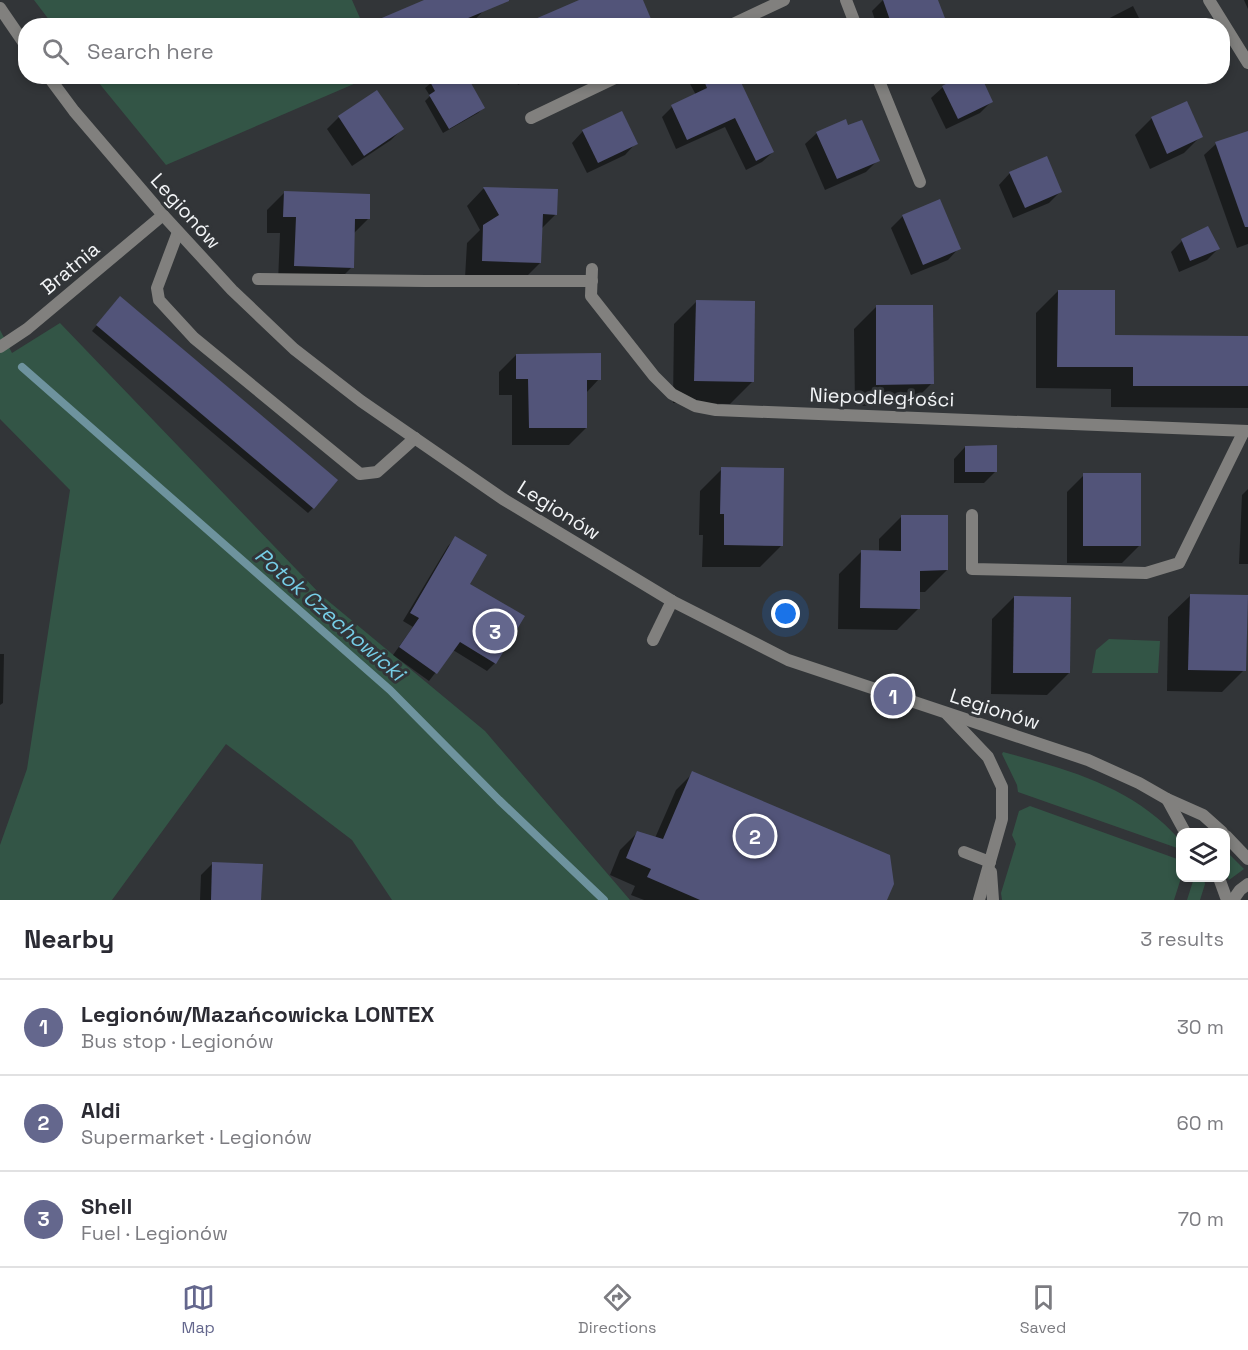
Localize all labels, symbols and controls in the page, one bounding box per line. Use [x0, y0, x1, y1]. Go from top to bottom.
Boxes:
search box [18, 18, 1230, 84]
icon: search [39, 35, 72, 68]
text: Search here [87, 37, 214, 65]
street label: Legionów [145, 168, 227, 254]
street label: Bratnia [35, 236, 105, 300]
street label: Niepodległości [809, 381, 955, 413]
street label: Legionów [513, 474, 605, 546]
water label: Potok Czechowicki [250, 542, 412, 688]
your location [771, 599, 800, 628]
pin: 3 [476, 608, 514, 654]
pin: 1 [874, 674, 912, 718]
street label: Legionów [947, 682, 1043, 736]
pin: 2 [736, 814, 774, 858]
map controls [1176, 828, 1230, 882]
button: layers [1176, 828, 1230, 882]
text: Nearby [24, 922, 114, 956]
text: 3 results [1140, 926, 1224, 952]
text: Legionów/Mazańcowicka LONTEX [81, 1000, 434, 1028]
text: 1 [39, 1014, 48, 1040]
text: 30 m [1177, 1014, 1224, 1040]
text: Bus stop · Legionów [81, 1028, 274, 1054]
text: Aldi [81, 1096, 121, 1124]
text: 2 [38, 1110, 49, 1136]
text: 60 m [1177, 1110, 1224, 1136]
text: Supermarket · Legionów [81, 1124, 312, 1150]
text: Shell [81, 1192, 132, 1220]
text: 3 [37, 1206, 50, 1232]
text: 70 m [1178, 1206, 1224, 1232]
text: Fuel · Legionów [81, 1220, 228, 1246]
tab: Map [182, 1281, 215, 1338]
tab: Directions [578, 1281, 657, 1338]
tab: Saved [1020, 1281, 1066, 1338]

